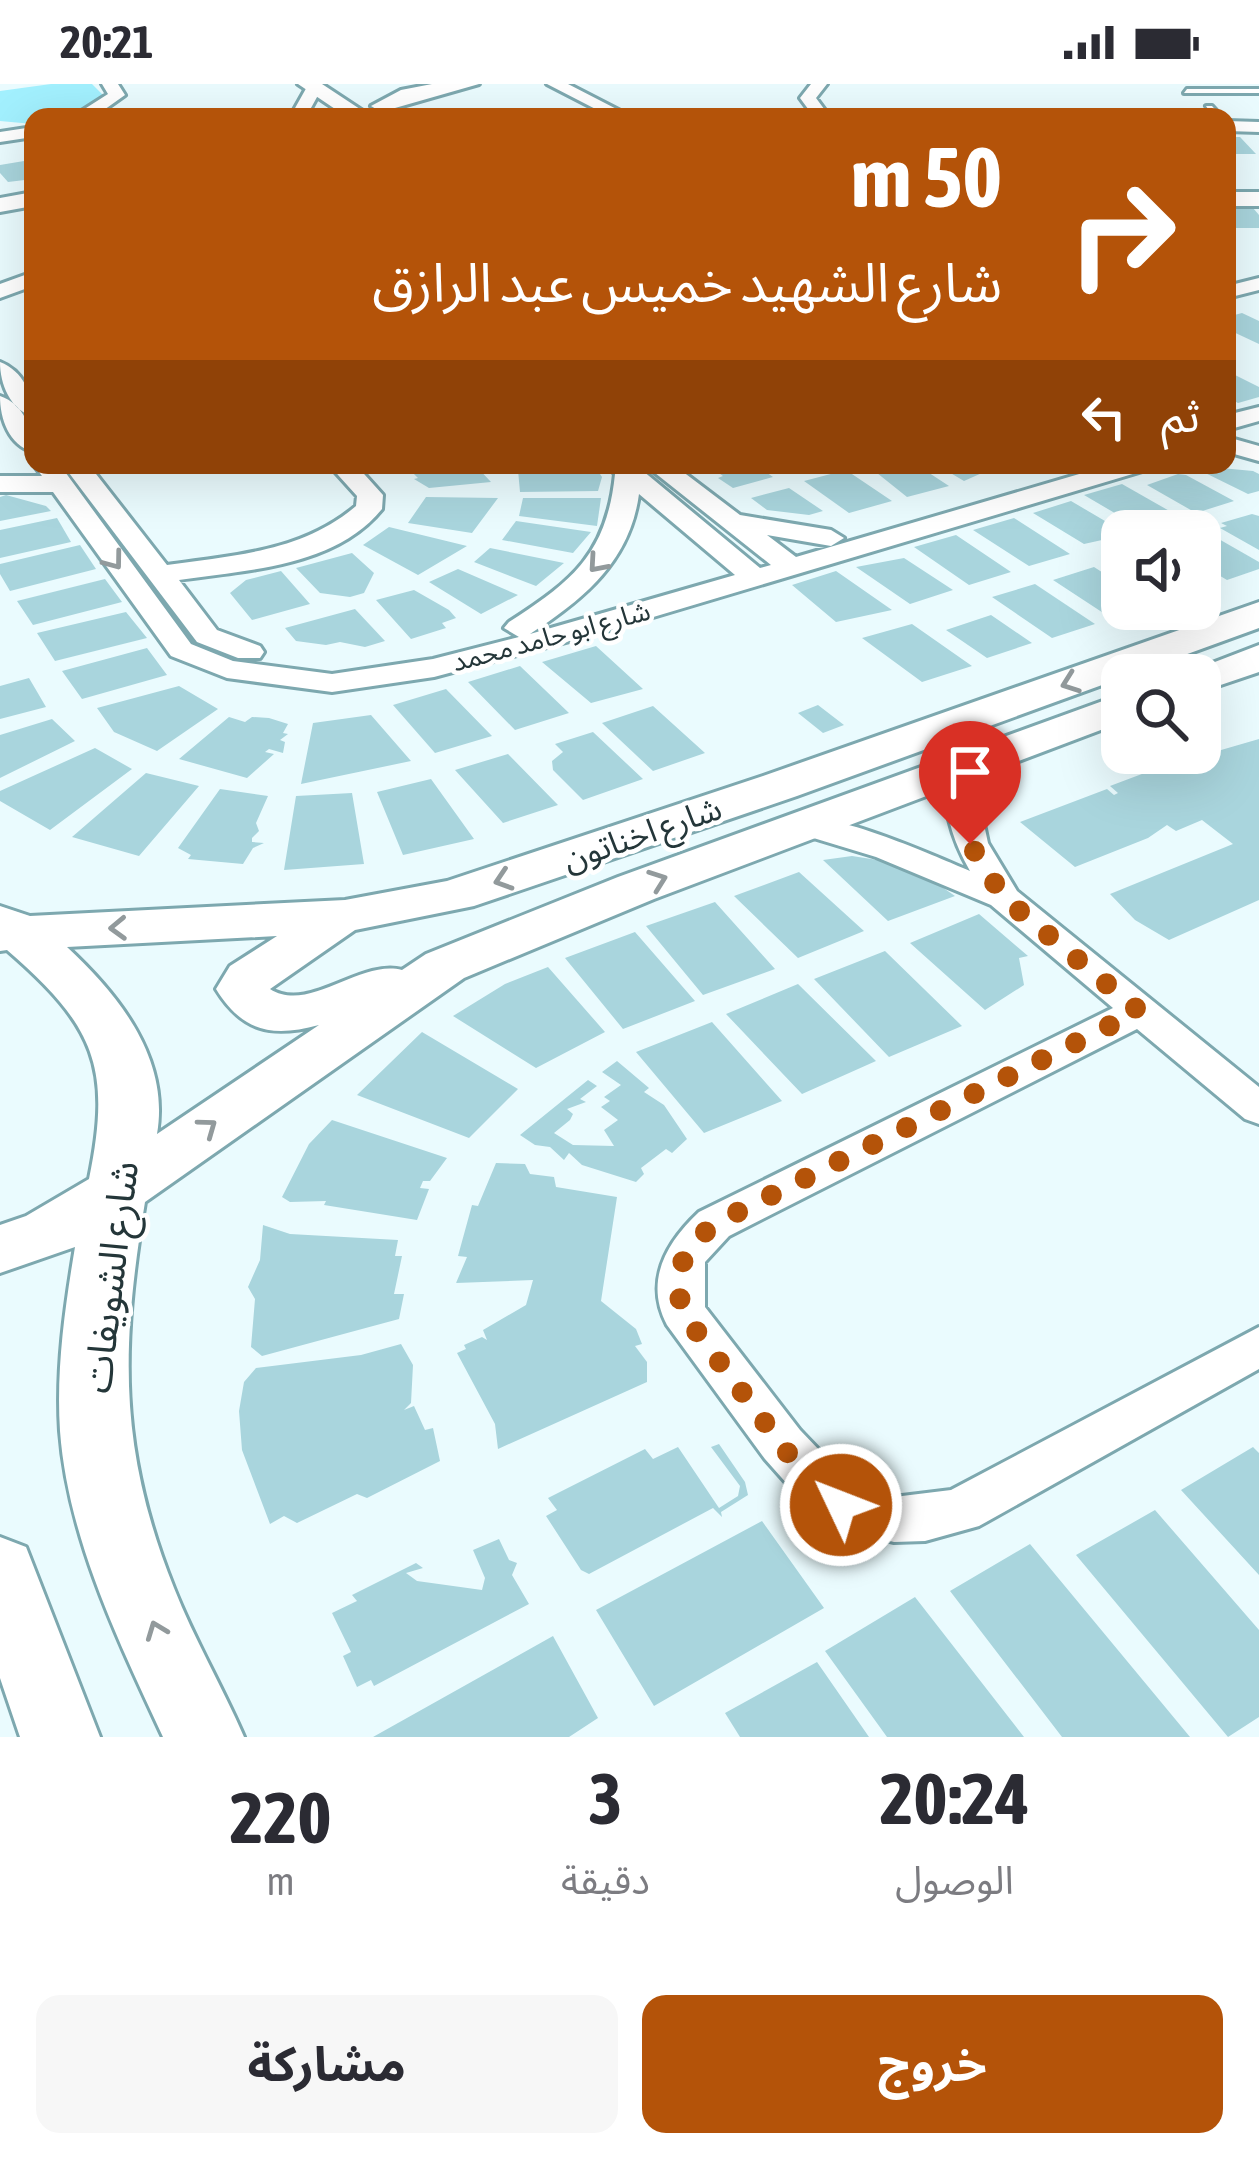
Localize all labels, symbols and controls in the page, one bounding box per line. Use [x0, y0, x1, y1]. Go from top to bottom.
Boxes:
text: 20:21 [60, 16, 154, 68]
text: 50 m [851, 129, 1002, 225]
icon: right [1044, 156, 1200, 312]
text: شارع الشهيد خميس عبد الرازق [372, 252, 1002, 313]
icon: left [1071, 384, 1137, 450]
text: ثم [1161, 390, 1200, 442]
map controls [1101, 510, 1221, 774]
button: sound [1101, 510, 1221, 630]
one-way arrow [99, 548, 121, 569]
one-way arrow [590, 550, 611, 572]
street label: شارع ابو حامد محمد [449, 595, 655, 682]
button: search [1101, 654, 1221, 774]
one-way arrow [1061, 668, 1082, 693]
pin [919, 721, 1021, 844]
icon: arrive [937, 739, 1003, 805]
street label: شارع اخناتون [558, 788, 728, 884]
one-way arrow [493, 865, 514, 890]
one-way arrow [646, 870, 667, 895]
one-way arrow [108, 915, 127, 941]
one-way arrow [195, 1119, 217, 1141]
street label: شارع الشويفات [74, 1158, 153, 1396]
position arrow [778, 1442, 904, 1568]
one-way arrow [145, 1621, 170, 1642]
text: 3 [589, 1757, 622, 1839]
text: 20:24 [880, 1757, 1029, 1839]
text: 220 [230, 1776, 331, 1858]
text: دقيقة [561, 1858, 650, 1902]
text: الوصول [895, 1858, 1014, 1902]
text: m [266, 1859, 295, 1903]
button: مشاركة [36, 1995, 618, 2133]
button: خروج [642, 1995, 1223, 2133]

